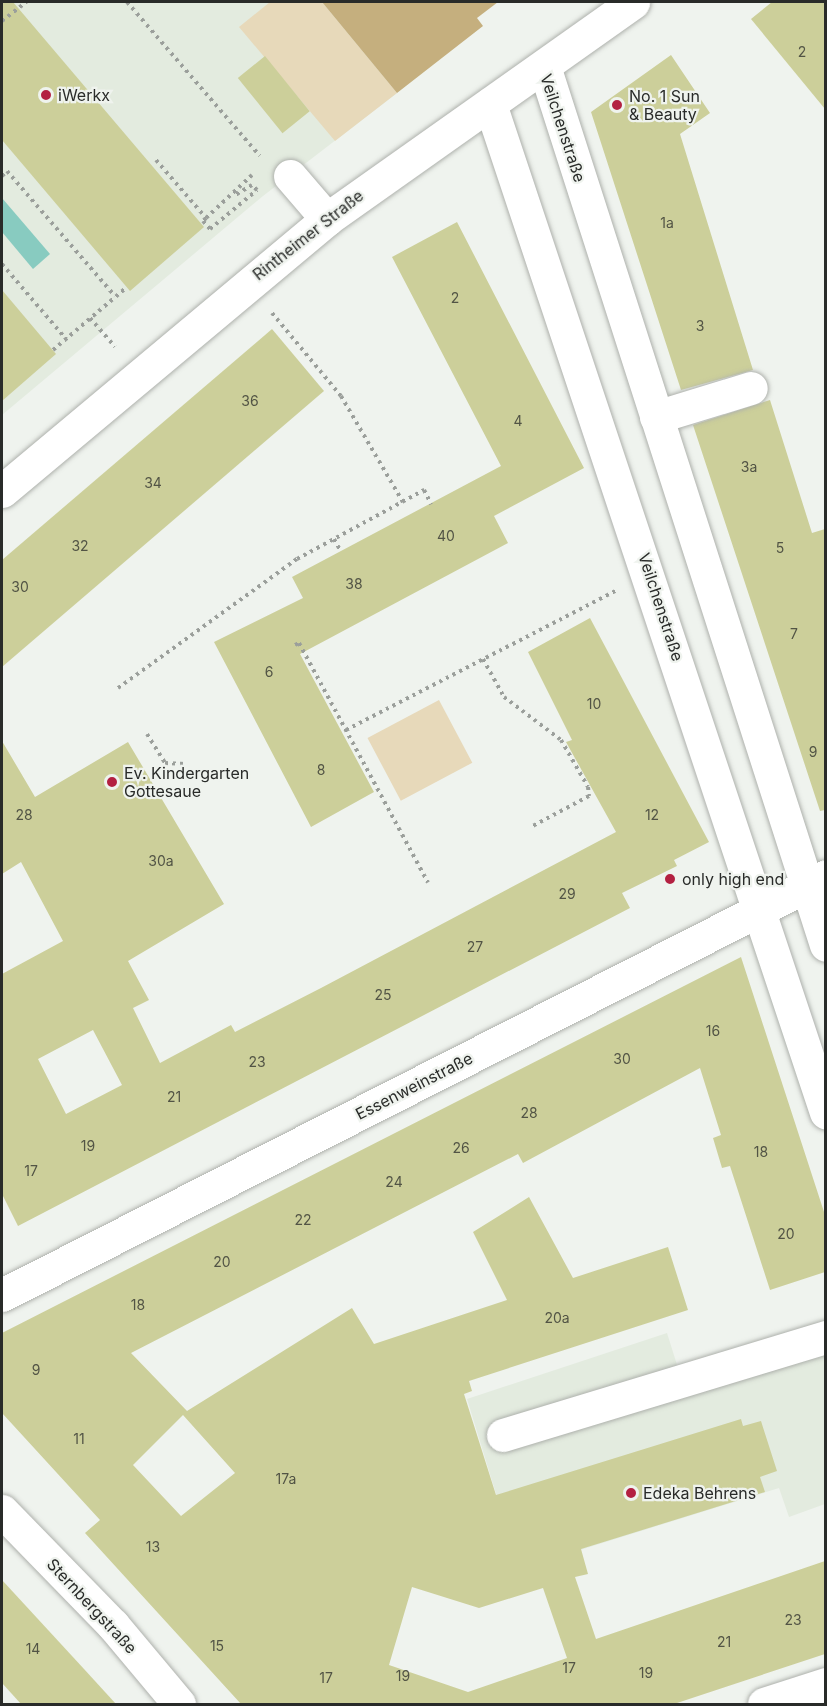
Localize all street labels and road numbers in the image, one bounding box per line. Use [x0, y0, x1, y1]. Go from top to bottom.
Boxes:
street label: Veilchenstraße [536, 72, 590, 184]
street label: Rintheimer Straße [249, 186, 367, 284]
street label: Veilchenstraße [634, 551, 688, 663]
street label: Essenweinstraße [352, 1048, 476, 1124]
street label: Sternbergstraße [43, 1554, 141, 1658]

